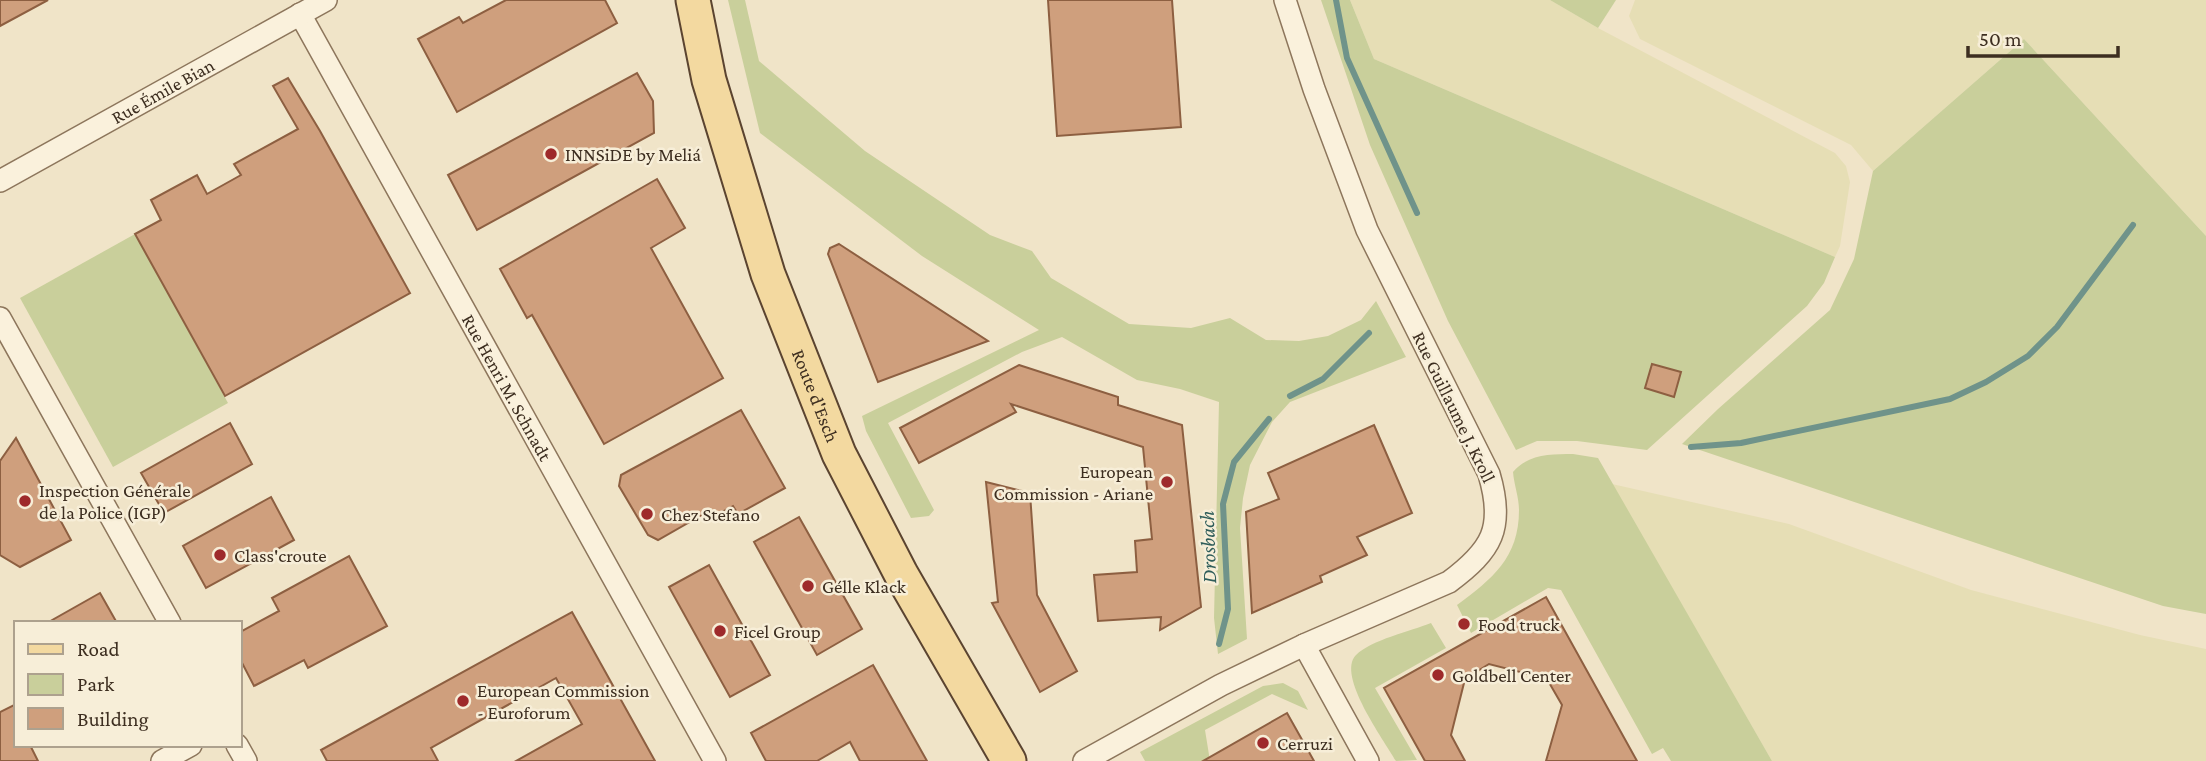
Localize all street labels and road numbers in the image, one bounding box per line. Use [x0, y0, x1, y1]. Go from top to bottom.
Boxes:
street label: Rue Émile Bian [108, 54, 218, 128]
street label: Rue Henri M. Schnadt [458, 310, 557, 465]
street label: Rue Guillaume J. Kroll [1408, 328, 1500, 486]
street label: Route d'Esch [788, 346, 844, 445]

